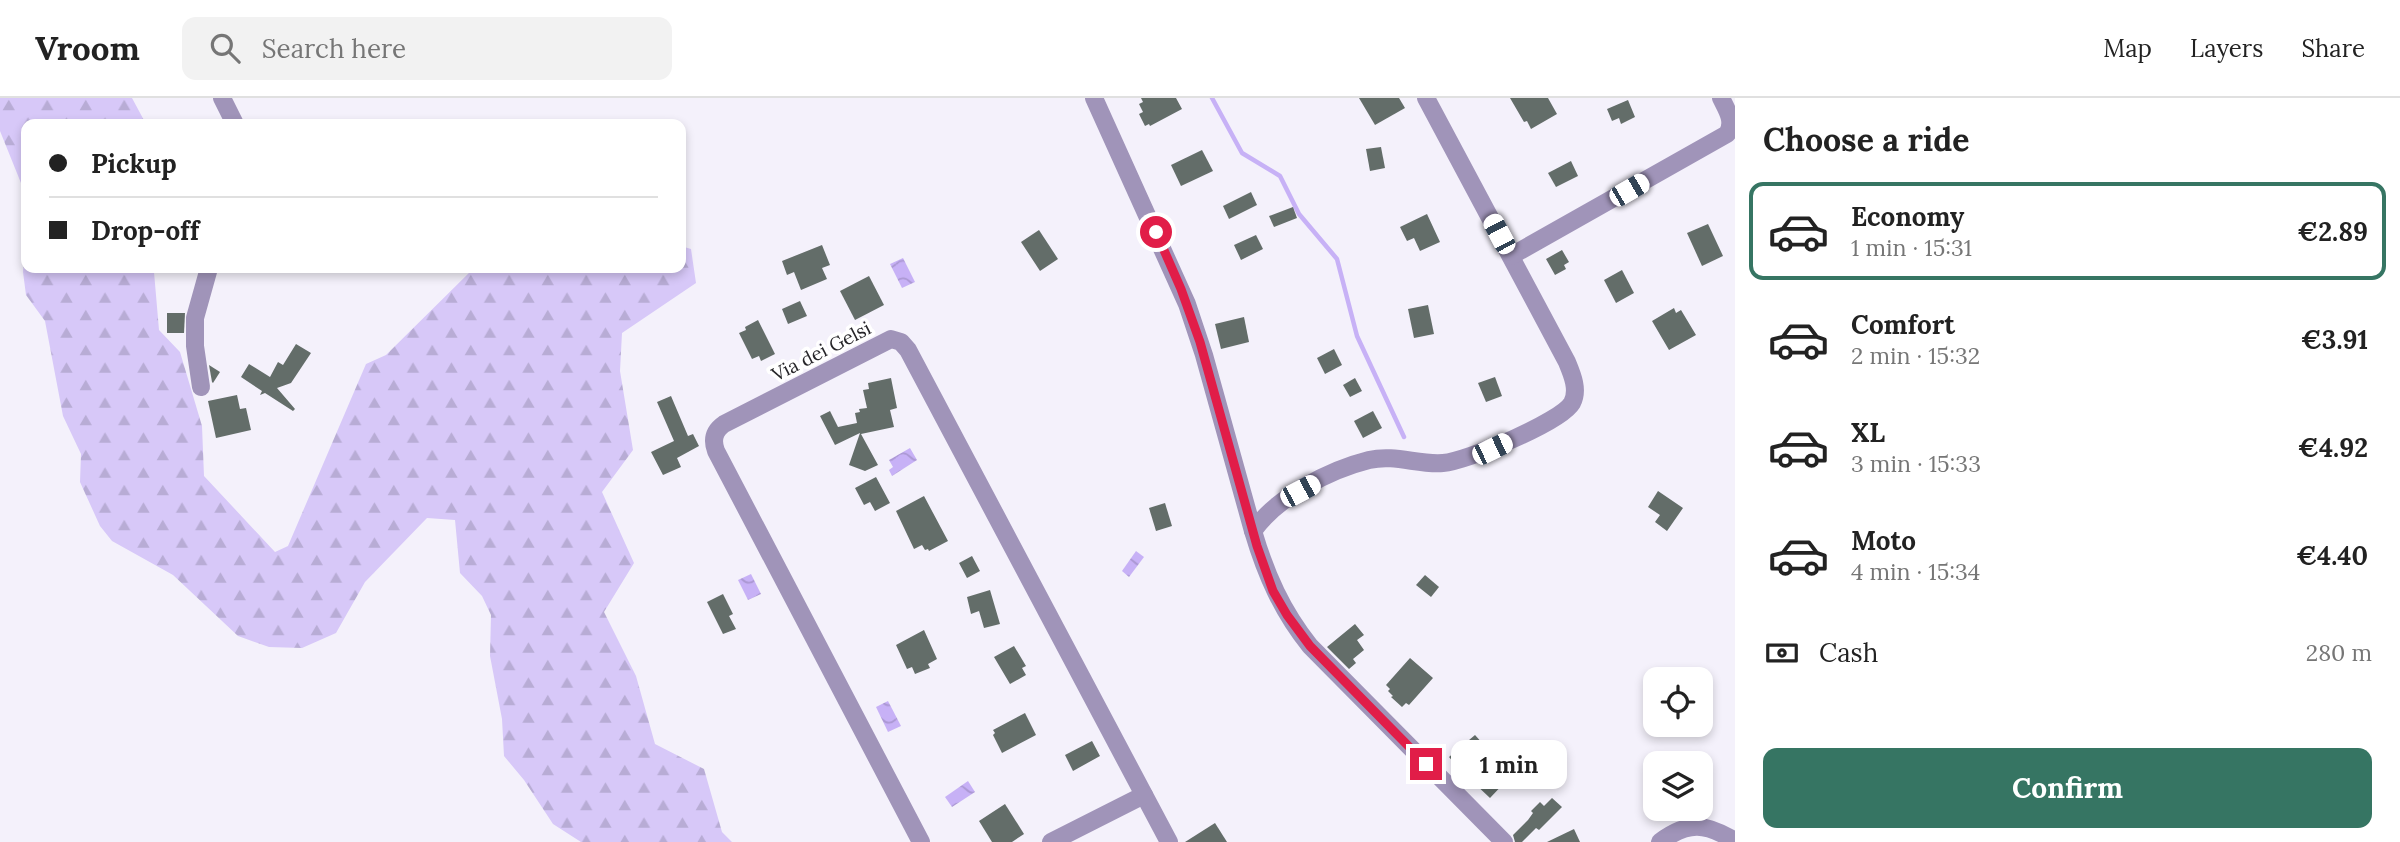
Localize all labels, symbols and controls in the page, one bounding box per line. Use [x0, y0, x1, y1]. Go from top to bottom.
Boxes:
search box [182, 17, 672, 80]
text: Vroom [35, 27, 140, 69]
icon: search [206, 29, 244, 67]
text: Search here [262, 32, 406, 65]
text: Map [2103, 33, 2152, 64]
text: Layers [2190, 33, 2263, 64]
text: Share [2301, 33, 2365, 64]
text: Choose a ride [1763, 119, 1970, 160]
text: Pickup [91, 147, 177, 180]
car [1606, 170, 1653, 210]
icon: car [1767, 200, 1830, 263]
text: Economy [1851, 200, 1964, 233]
car [1480, 211, 1519, 257]
text: Drop-off [91, 214, 199, 247]
text: €2.89 [2297, 215, 2368, 248]
route start [1140, 216, 1172, 248]
text: 1 min · 15:31 [1851, 233, 1972, 262]
icon: car [1767, 308, 1830, 371]
text: Comfort [1851, 308, 1955, 341]
street label: Via dei Gelsi [766, 316, 875, 387]
text: €3.91 [2301, 323, 2368, 356]
text: 2 min · 15:32 [1851, 341, 1980, 370]
icon: car [1767, 416, 1830, 479]
text: XL [1851, 416, 1885, 449]
car [1469, 430, 1516, 468]
text: €4.92 [2298, 431, 2368, 464]
text: 3 min · 15:33 [1851, 449, 1981, 478]
car [1277, 472, 1324, 510]
icon: car [1767, 524, 1830, 587]
text: Moto [1851, 524, 1916, 557]
text: €4.40 [2296, 539, 2368, 572]
text: 4 min · 15:34 [1851, 557, 1980, 586]
icon: cash [1763, 634, 1801, 672]
text: Cash [1819, 636, 1878, 669]
text: 280 m [2306, 638, 2372, 667]
map controls [1643, 667, 1713, 821]
button: locate [1643, 667, 1713, 737]
callout: 1 min [1450, 740, 1566, 788]
route end [1410, 748, 1442, 780]
button: Confirm [1763, 748, 2372, 828]
text: 1 min [1480, 750, 1538, 779]
button: layers [1643, 751, 1713, 821]

